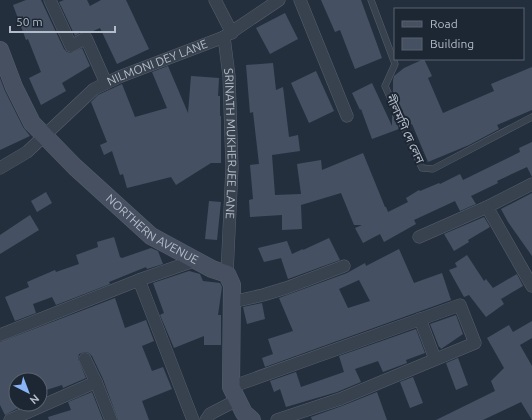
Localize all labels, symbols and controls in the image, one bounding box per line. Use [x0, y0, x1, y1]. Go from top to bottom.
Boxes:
scale bar [10, 8, 115, 34]
legend [394, 8, 524, 60]
text: 50 m [16, 15, 43, 28]
text: Road [430, 17, 458, 30]
street label: NILMONI DEY LANE [105, 37, 209, 88]
text: Building [430, 37, 474, 50]
street label: SRINATH MUKHERJEE LANE [222, 67, 239, 220]
street label: নীলমণি দে লেন [384, 91, 428, 166]
street label: NORTHERN AVENUE [104, 191, 201, 266]
north arrow [8, 372, 48, 412]
text: N [28, 392, 42, 407]

